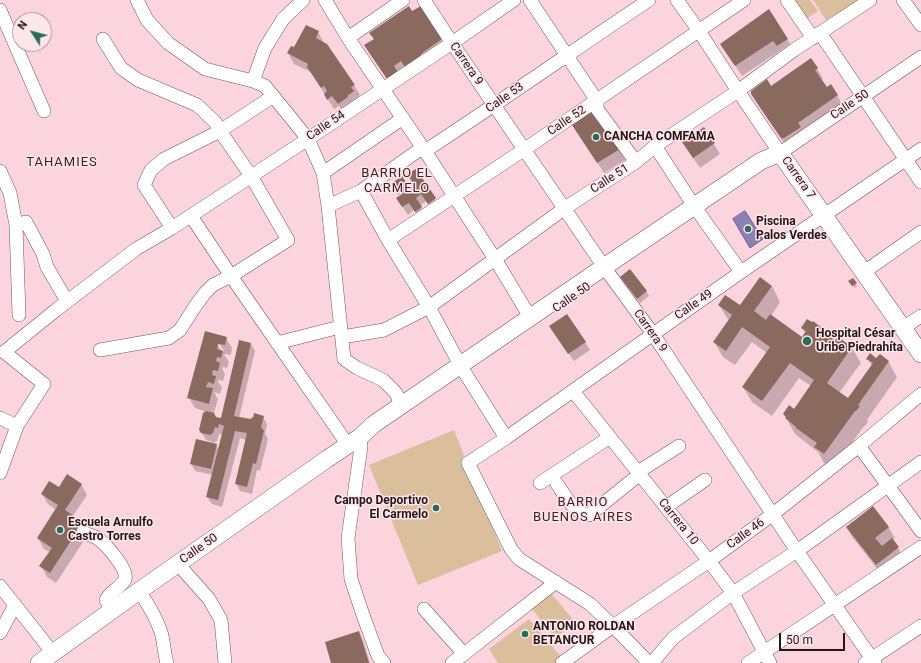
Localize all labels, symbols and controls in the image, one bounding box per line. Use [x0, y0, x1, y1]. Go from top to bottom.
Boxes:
north arrow [12, 12, 52, 52]
text: N [15, 18, 30, 32]
street label: Carrera 9 [446, 40, 486, 88]
street label: Calle 53 [483, 80, 527, 116]
street label: Calle 50 [828, 87, 872, 123]
street label: Calle 52 [545, 103, 589, 139]
street label: Calle 54 [304, 108, 348, 144]
place label: CANCHA COMFAMA [604, 130, 715, 144]
marker: CANCHA COMFAMA [591, 132, 601, 142]
street label: Carrera 7 [778, 154, 818, 202]
district label: TAHAMIES [26, 155, 98, 171]
street label: Calle 51 [588, 161, 632, 197]
district label: BARRIO EL CARMELO [361, 166, 433, 197]
place label: Piscina Palos Verdes [756, 215, 827, 243]
marker: Piscina Palos Verdes [743, 224, 753, 234]
street label: Calle 50 [550, 280, 594, 316]
street label: Calle 49 [672, 287, 716, 323]
street label: Carrera 9 [630, 307, 670, 355]
place label: Hospital César Uribe Piedrahíta [816, 327, 903, 355]
marker: Hospital César Uribe Piedrahíta [801, 335, 813, 347]
place label: Campo Deportivo El Carmelo [334, 494, 428, 522]
district label: BARRIO BUENOS AIRES [533, 495, 633, 526]
street label: Carrera 10 [655, 496, 701, 548]
marker: Campo Deportivo El Carmelo [431, 503, 441, 513]
place label: Escuela Arnulfo Castro Torres [68, 516, 153, 544]
street label: Calle 46 [724, 516, 768, 552]
marker: Escuela Arnulfo Castro Torres [55, 525, 65, 535]
street label: Calle 50 [177, 531, 221, 567]
place label: ANTONIO ROLDAN BETANCUR [533, 620, 635, 648]
scale bar [781, 625, 847, 651]
marker: ANTONIO ROLDAN BETANCUR [520, 629, 530, 639]
text: 50 m [786, 633, 813, 647]

